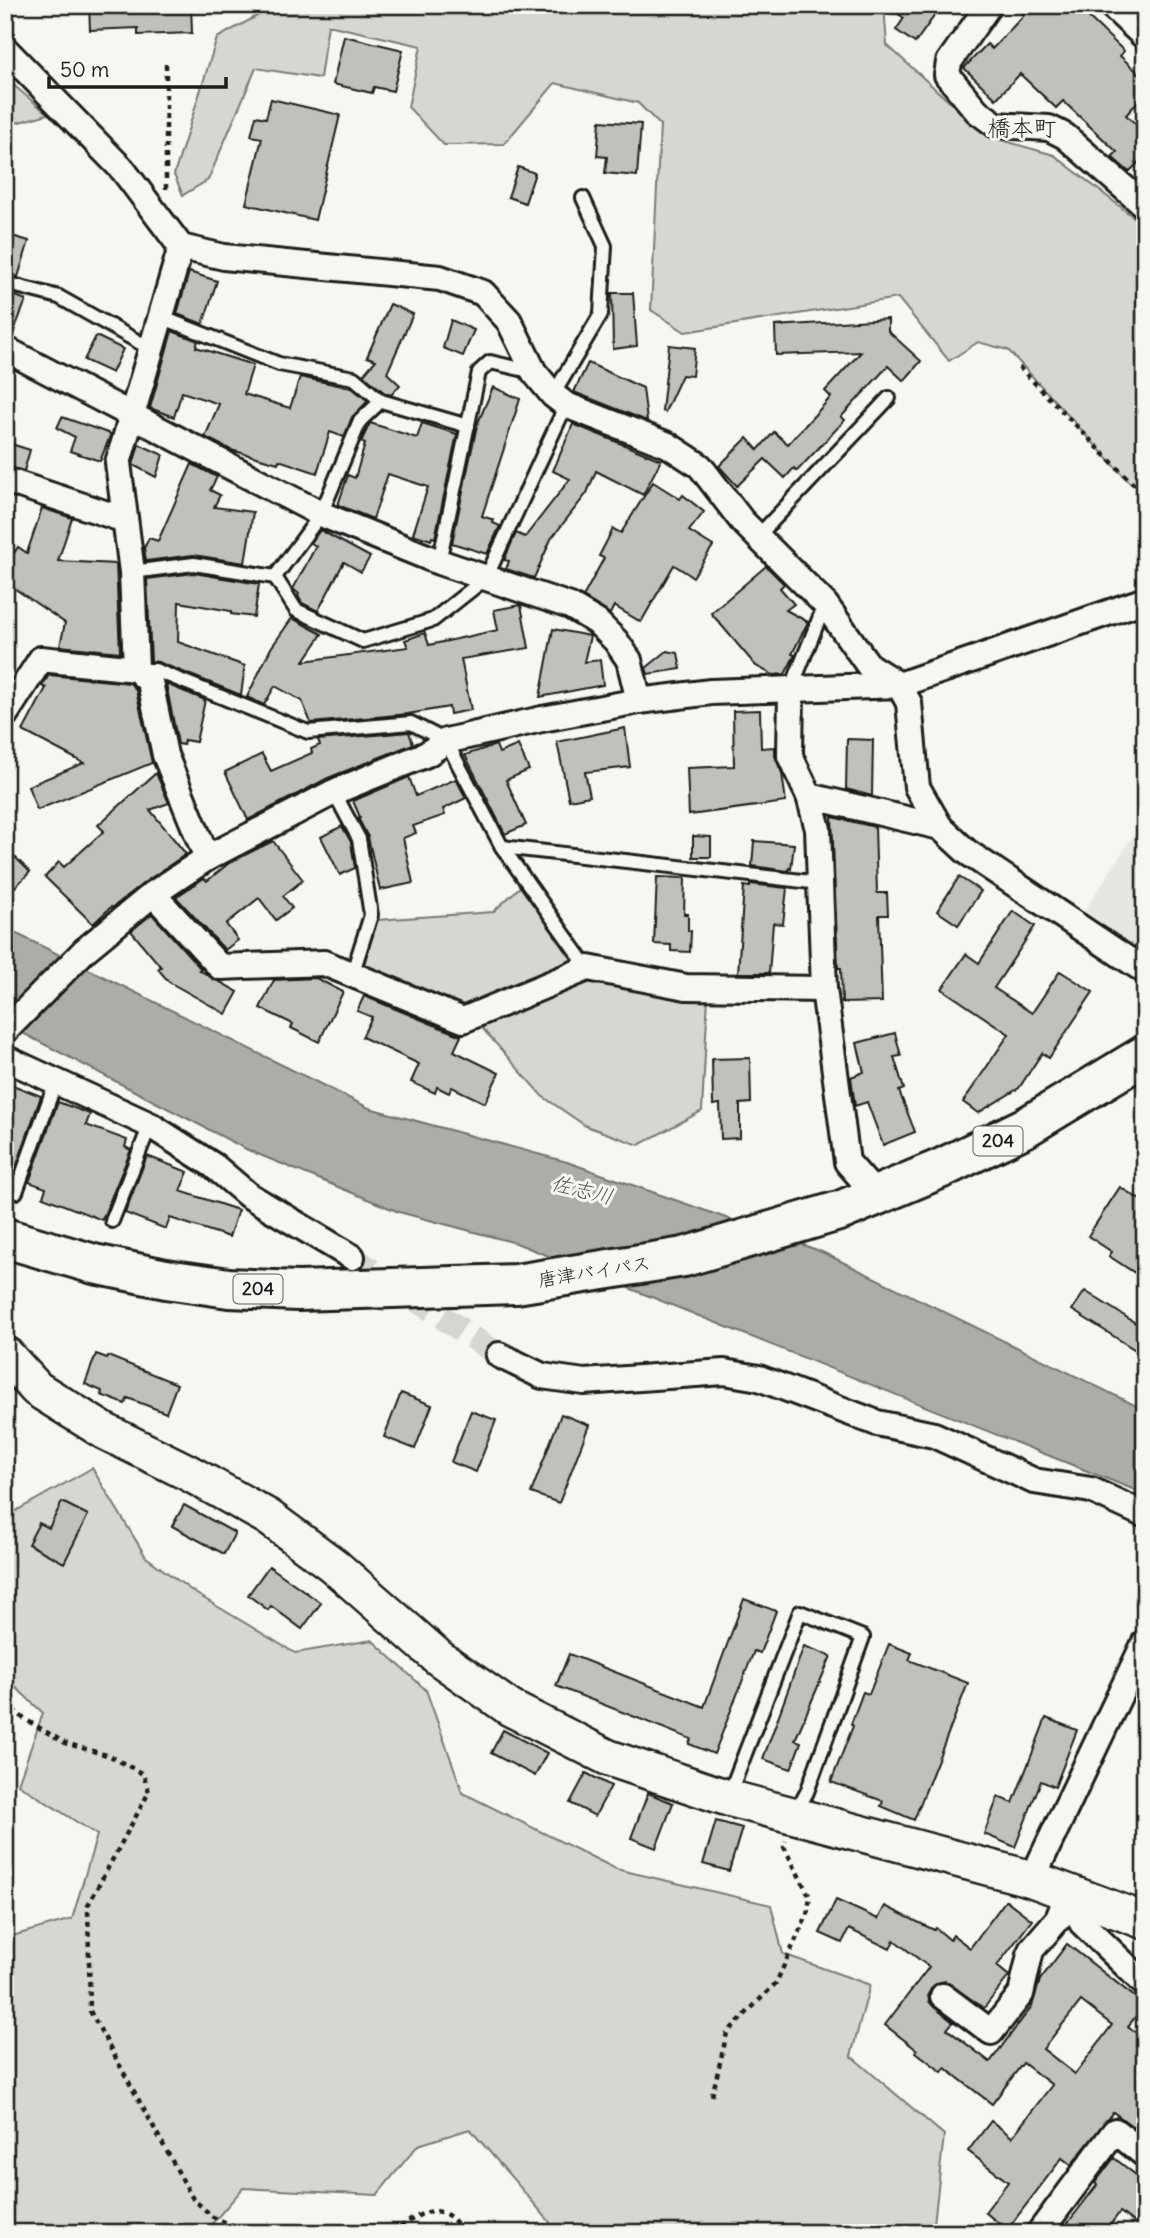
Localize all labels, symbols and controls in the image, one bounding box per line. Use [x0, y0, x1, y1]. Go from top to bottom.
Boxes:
scale bar [49, 46, 226, 90]
text: 50 m [60, 56, 109, 83]
district label: 橋本町 [988, 113, 1057, 142]
road number: 204 [974, 1126, 1023, 1156]
water label: 佐志川 [548, 1169, 616, 1210]
street label: 唐津バイパス [536, 1250, 652, 1292]
road number: 204 [233, 1274, 282, 1304]

